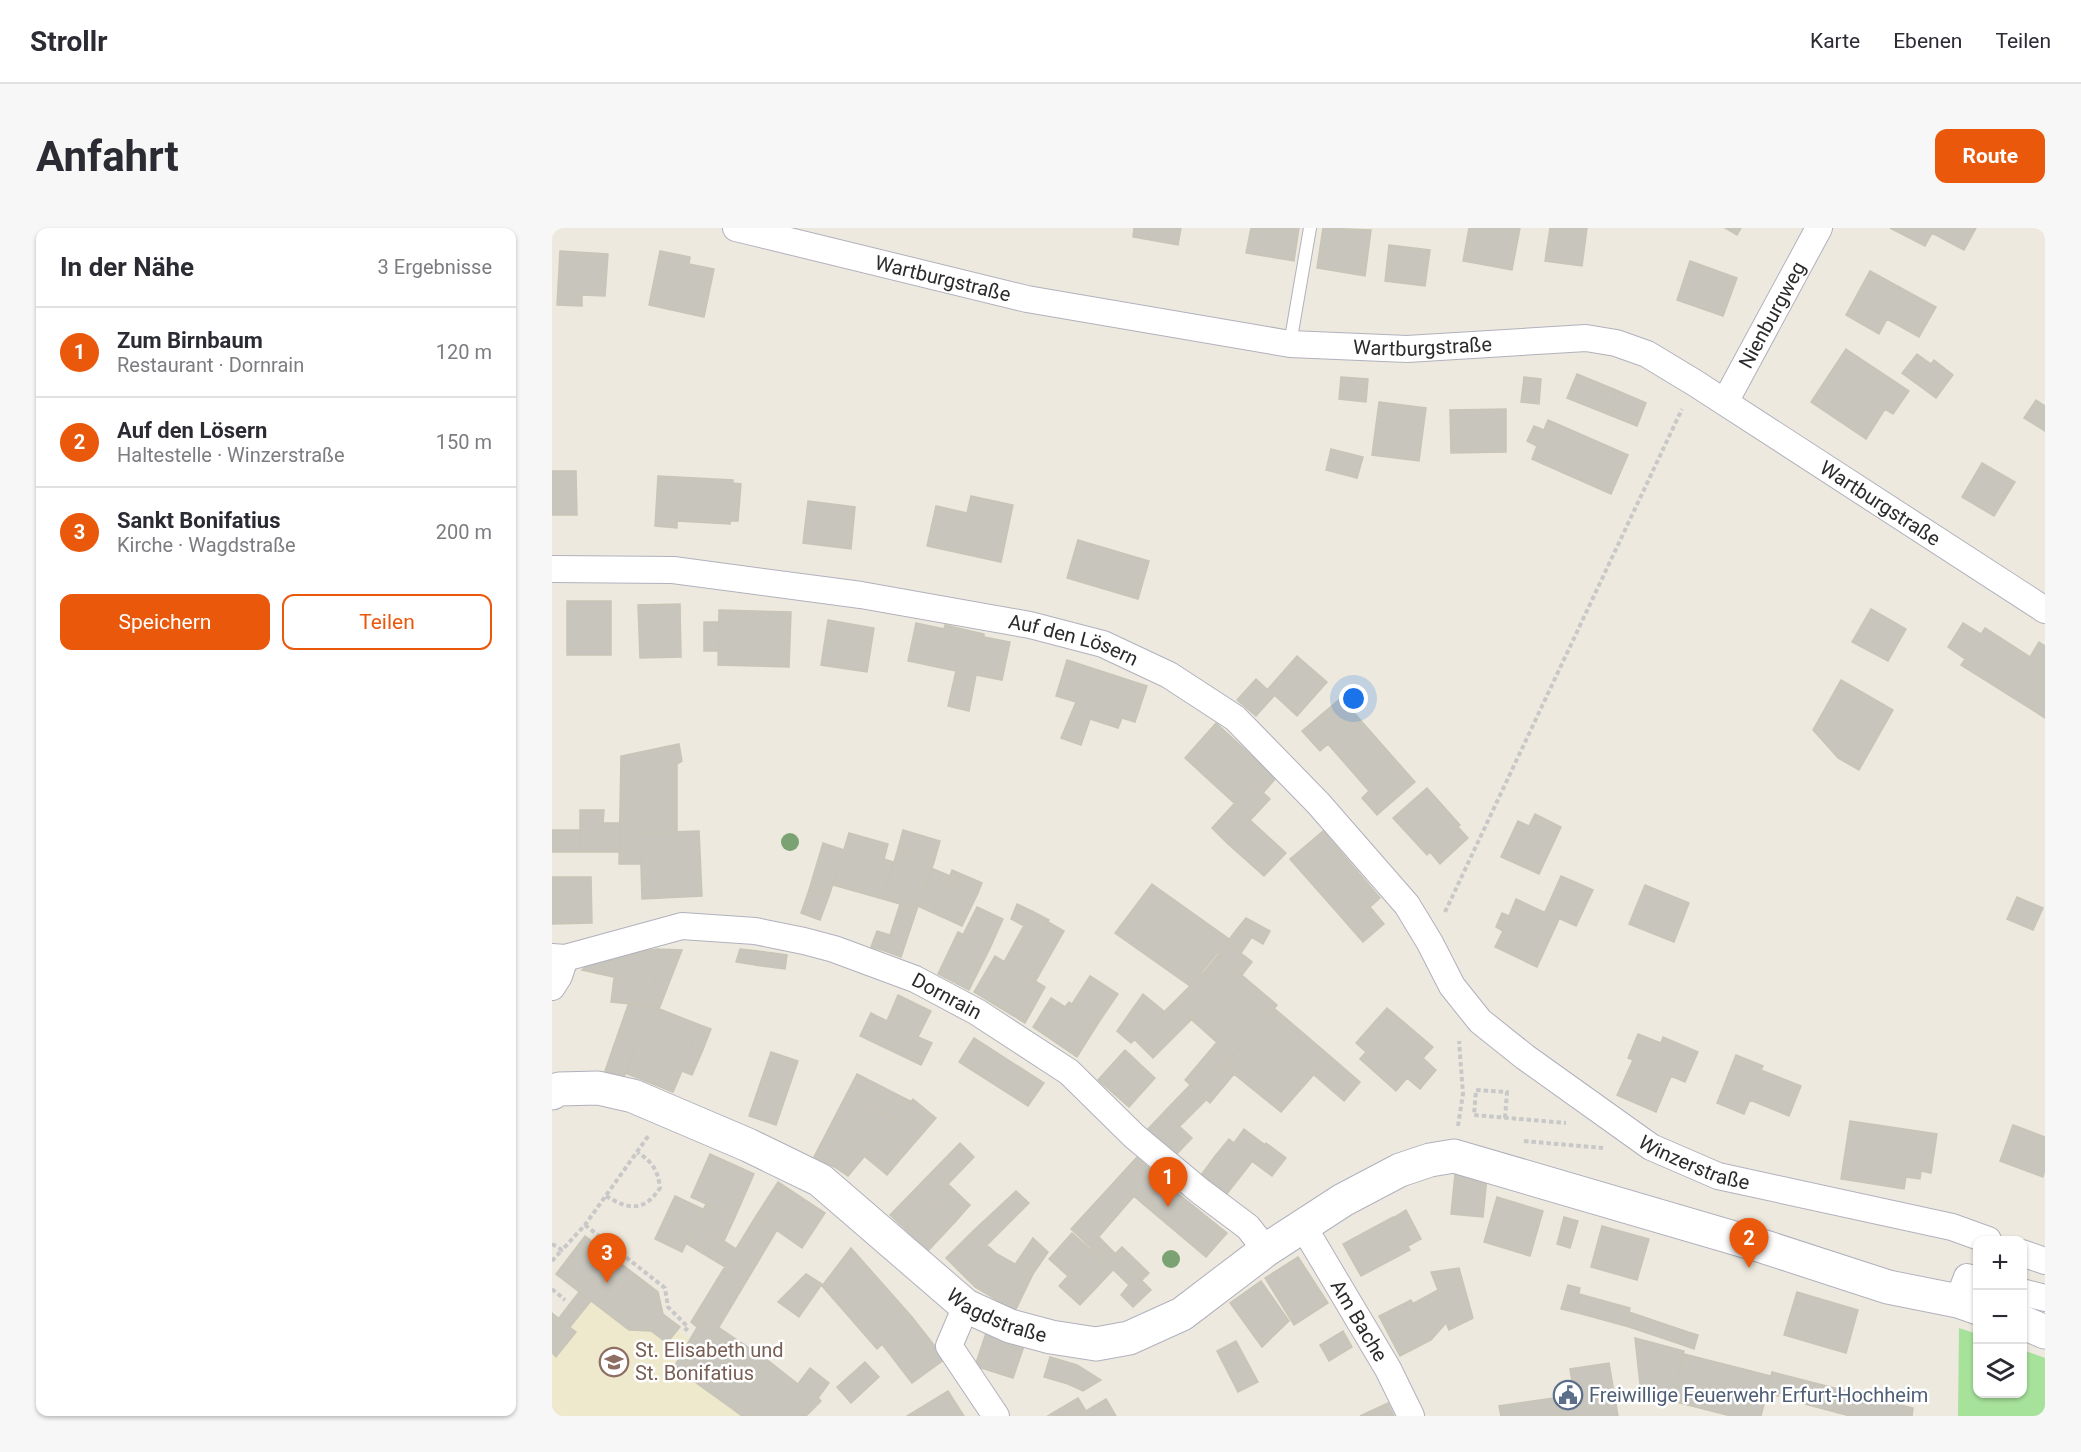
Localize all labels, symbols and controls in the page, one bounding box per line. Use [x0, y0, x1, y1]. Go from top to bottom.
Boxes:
text: Strollr [30, 25, 107, 58]
text: Karte [1810, 29, 1860, 53]
text: Ebenen [1893, 29, 1962, 53]
text: Teilen [1995, 29, 2051, 53]
button: Route [1935, 129, 2045, 183]
text: Anfahrt [36, 132, 179, 181]
street label: Wartburgstraße [873, 250, 1013, 307]
text: In der Nähe [60, 252, 194, 282]
text: 3 Ergebnisse [378, 255, 492, 279]
street label: Nienburgweg [1734, 257, 1811, 372]
text: Zum Birnbaum [117, 328, 263, 353]
street label: Wartburgstraße [1353, 332, 1493, 361]
text: 1 [74, 340, 85, 364]
text: 120 m [436, 340, 492, 364]
text: Restaurant · Dornrain [117, 353, 304, 377]
text: Auf den Lösern [117, 418, 267, 443]
text: 2 [74, 430, 85, 454]
text: 150 m [436, 430, 492, 454]
text: Haltestelle · Winzerstraße [117, 443, 345, 467]
street label: Wartburgstraße [1815, 455, 1945, 551]
text: Sankt Bonifatius [117, 508, 280, 533]
text: 3 [74, 520, 85, 544]
text: 200 m [436, 520, 492, 544]
text: Kirche · Wagdstraße [117, 533, 296, 557]
button: Speichern [60, 594, 270, 650]
button: Teilen [282, 594, 492, 650]
street label: Auf den Lösern [1007, 609, 1142, 671]
your location [1339, 684, 1368, 713]
street label: Dornrain [908, 968, 986, 1024]
street label: Winzerstraße [1634, 1130, 1752, 1195]
pin: 1 [1148, 1158, 1188, 1207]
pin: 2 [1730, 1218, 1768, 1268]
pin: 3 [588, 1234, 626, 1283]
map controls [1973, 1236, 2027, 1398]
button: + [1973, 1236, 2027, 1290]
street label: Am Bache [1326, 1275, 1393, 1366]
street label: Wagdstraße [942, 1283, 1049, 1347]
button: − [1973, 1290, 2027, 1344]
place label: St. Elisabeth und St. Bonifatius [635, 1338, 784, 1385]
button: layers [1973, 1344, 2027, 1398]
school or university icon: St. Elisabeth und St. Bonifatius [598, 1346, 630, 1378]
public building icon: Freiwillige Feuerwehr Erfurt-Hochheim [1552, 1379, 1584, 1411]
place label: Freiwillige Feuerwehr Erfurt-Hochheim [1589, 1383, 1928, 1407]

